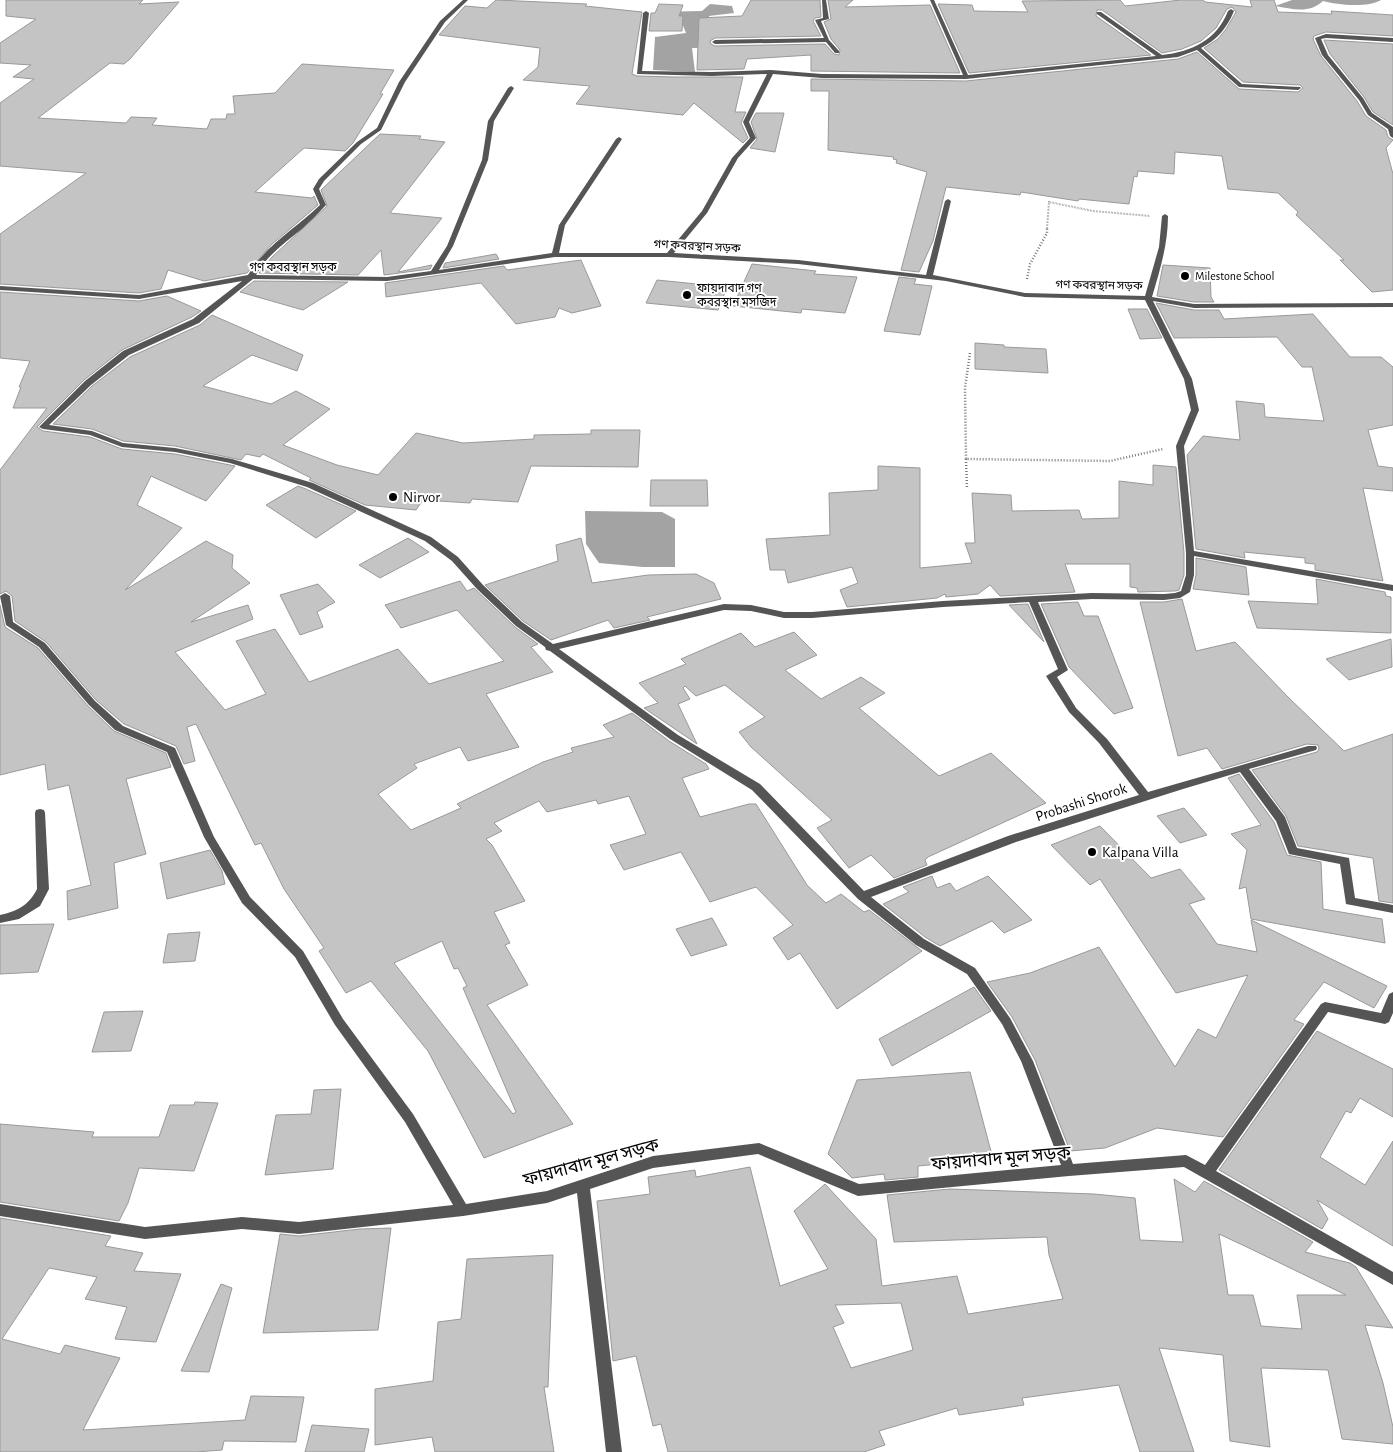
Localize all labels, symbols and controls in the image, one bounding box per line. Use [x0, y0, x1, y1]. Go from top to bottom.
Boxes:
street label: গণ কবরস্থান সড়ক [653, 238, 741, 255]
street label: গণ কবরস্থান সড়ক [249, 261, 337, 274]
marker: Milestone School [1179, 270, 1191, 282]
place label: Milestone School [1195, 270, 1274, 282]
street label: গণ কবরস্থান সড়ক [1055, 278, 1143, 293]
place label: ফায়দাবাদ গণ কবরস্থান মসজিদ [696, 282, 777, 309]
marker: ফায়দাবাদ গণ কবরস্থান মসজিদ [681, 289, 693, 301]
place label: Nirvor [403, 490, 440, 505]
marker: Nirvor [387, 491, 399, 503]
street label: Probashi Shorok [1034, 781, 1129, 824]
place label: Kalpana Villa [1102, 845, 1179, 860]
marker: Kalpana Villa [1086, 846, 1098, 858]
street label: ফায়দাবাদ মূল সড়ক [520, 1136, 662, 1191]
street label: ফায়দাবাদ মূল সড়ক [930, 1144, 1072, 1175]

